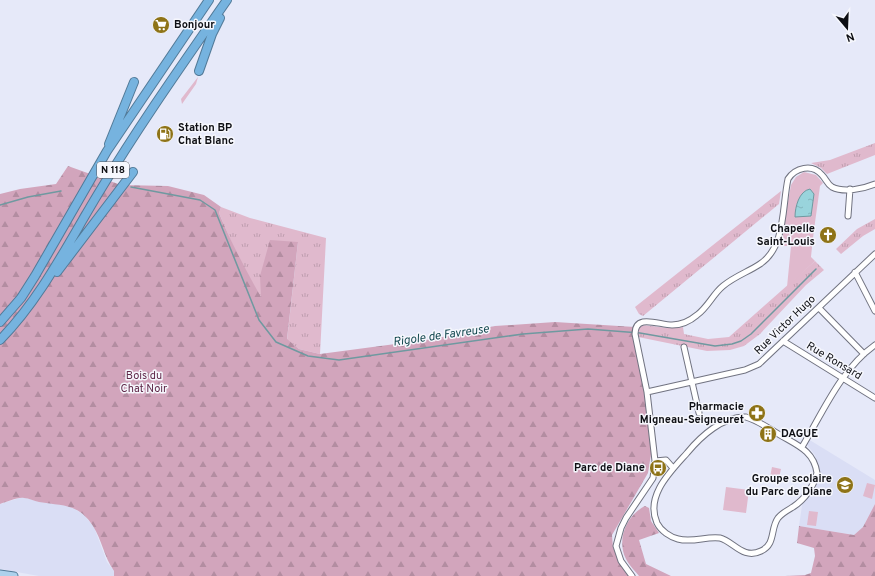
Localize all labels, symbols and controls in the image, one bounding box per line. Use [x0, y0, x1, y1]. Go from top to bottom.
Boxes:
north arrow [827, 8, 867, 48]
supermarket icon: Bonjour [151, 15, 171, 35]
place label: Bonjour [174, 18, 215, 32]
text: N [844, 29, 856, 44]
place label: Station BP Chat Blanc [178, 121, 234, 148]
fuel station icon: Station BP Chat Blanc [155, 124, 175, 144]
road number: N 118 [97, 162, 129, 178]
place label: Chapelle Saint-Louis [757, 222, 815, 249]
church icon: Chapelle Saint-Louis [818, 225, 838, 245]
street label: Rue Victor Hugo [751, 292, 819, 358]
water label: Rigole de Favreuse [392, 321, 491, 351]
street label: Rue Ronsard [804, 339, 864, 383]
park label: Bois du Chat Noir [121, 369, 168, 396]
place label: Pharmacie Migneau-Seigneuret [640, 400, 744, 427]
pharmacy icon: Pharmacie Migneau-Seigneuret [747, 403, 767, 423]
building icon: DAGUE [758, 424, 778, 444]
place label: DAGUE [781, 427, 818, 441]
bus stop icon: Parc de Diane [648, 458, 668, 478]
place label: Parc de Diane [574, 461, 645, 475]
place label: Groupe scolaire du Parc de Diane [745, 472, 832, 499]
school or university icon: Groupe scolaire du Parc de Diane [835, 475, 855, 495]

